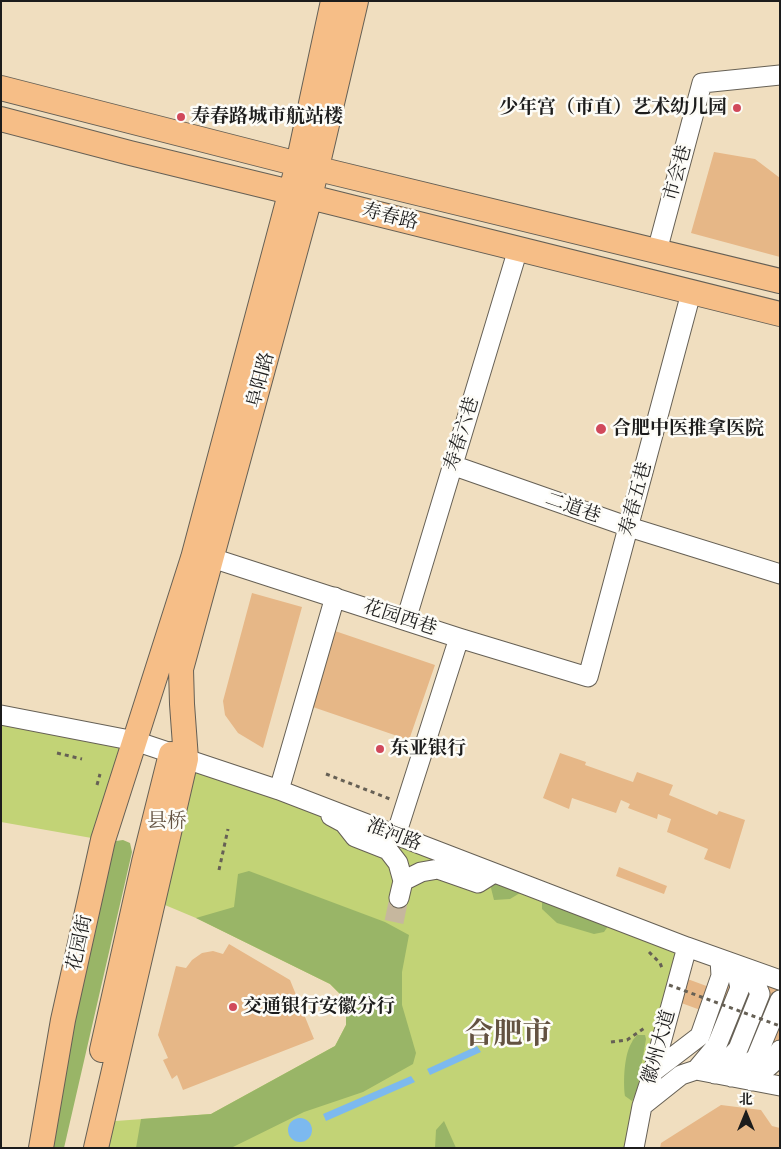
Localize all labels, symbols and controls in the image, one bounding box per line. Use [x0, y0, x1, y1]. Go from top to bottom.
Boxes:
place label: 少年宫（市直）艺术幼儿园 [499, 97, 727, 119]
marker: 少年宫（市直）艺术幼儿园 [731, 102, 743, 114]
place label: 寿春路城市航站楼 [191, 106, 343, 128]
marker: 寿春路城市航站楼 [175, 111, 187, 123]
street label: 市会巷 [660, 143, 696, 203]
street label: 寿春路 [360, 199, 420, 235]
street label: 阜阳路 [243, 350, 279, 410]
street label: 寿春六巷 [440, 394, 484, 474]
place label: 合肥中医推拿医院 [612, 418, 764, 440]
marker: 合肥中医推拿医院 [594, 422, 608, 436]
street label: 寿春五巷 [615, 459, 657, 539]
street label: 二道巷 [542, 488, 604, 528]
street label: 花园西巷 [360, 595, 440, 641]
place label: 东亚银行 [390, 738, 466, 760]
marker: 东亚银行 [374, 743, 386, 755]
district label: 县桥 [147, 810, 187, 834]
street label: 淮河路 [363, 814, 425, 856]
street label: 花园街 [63, 913, 97, 973]
place label: 交通银行安徽分行 [243, 996, 395, 1018]
marker: 交通银行安徽分行 [227, 1001, 239, 1013]
street label: 徽州大道 [638, 1007, 680, 1087]
district label: 合肥市 [465, 1018, 551, 1052]
north arrow [721, 1089, 771, 1139]
text: 北 [739, 1090, 753, 1108]

